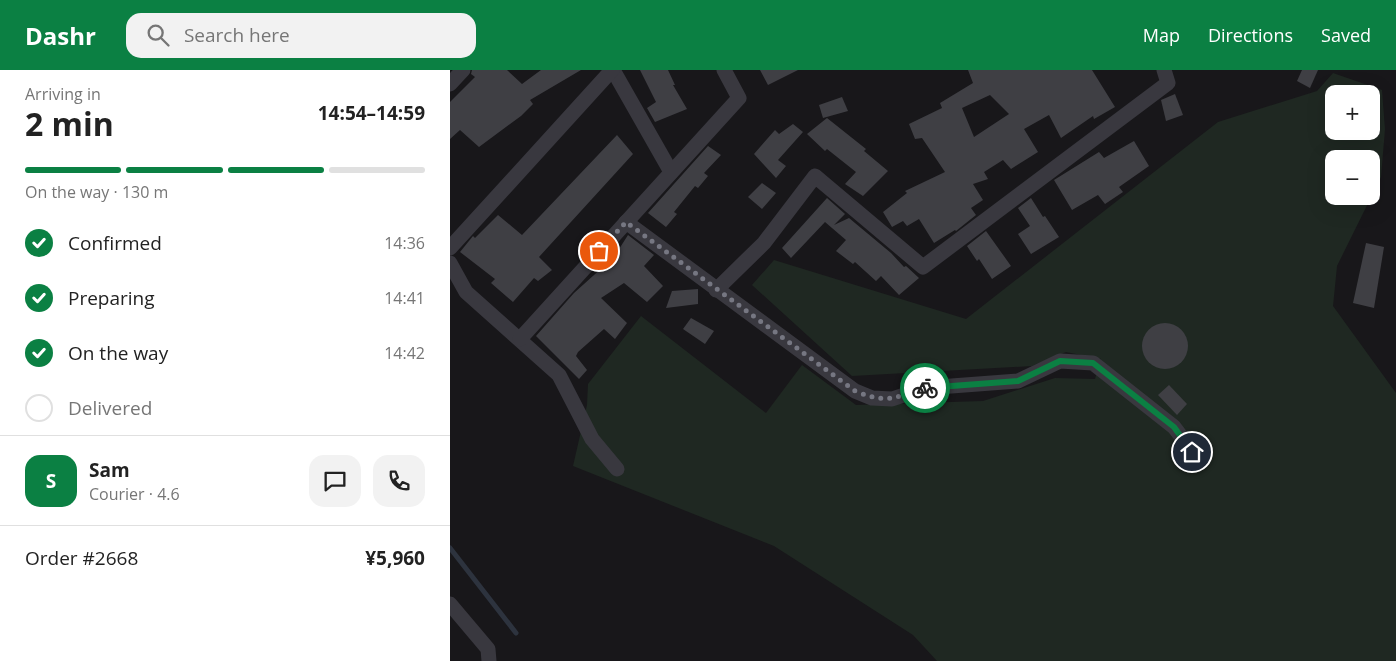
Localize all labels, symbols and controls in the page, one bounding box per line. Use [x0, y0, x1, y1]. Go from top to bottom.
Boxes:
search box [126, 13, 476, 58]
text: Dashr [25, 19, 96, 52]
icon: search [144, 21, 172, 49]
text: Search here [184, 22, 290, 48]
text: Map [1143, 23, 1180, 47]
text: Directions [1208, 23, 1293, 47]
text: Saved [1321, 23, 1371, 47]
text: Arriving in [25, 83, 101, 105]
map controls [1325, 85, 1380, 205]
button: + [1325, 85, 1380, 140]
text: 14:54–14:59 [318, 100, 425, 126]
text: 2 min [25, 102, 114, 145]
button: − [1325, 150, 1380, 205]
text: On the way · 130 m [25, 181, 168, 203]
icon: check [25, 229, 53, 257]
text: Confirmed [68, 230, 162, 256]
pin [578, 230, 620, 272]
text: 14:36 [384, 232, 425, 254]
icon: bag [585, 237, 613, 265]
icon: check [25, 284, 53, 312]
text: Preparing [68, 285, 155, 311]
text: 14:41 [384, 287, 425, 309]
icon: check [25, 339, 53, 367]
text: On the way [68, 340, 168, 366]
text: 14:42 [384, 342, 425, 364]
courier [900, 363, 950, 413]
icon: bike [911, 374, 939, 402]
text: Delivered [68, 395, 152, 421]
pin [1171, 431, 1213, 473]
icon: home [1178, 438, 1206, 466]
button: chat [309, 455, 361, 507]
button: phone [373, 455, 425, 507]
text: Sam [89, 457, 130, 483]
text: S [46, 468, 56, 494]
text: Courier · 4.6 [89, 483, 180, 505]
text: Order #2668 [25, 545, 138, 571]
text: ¥5,960 [365, 545, 425, 571]

